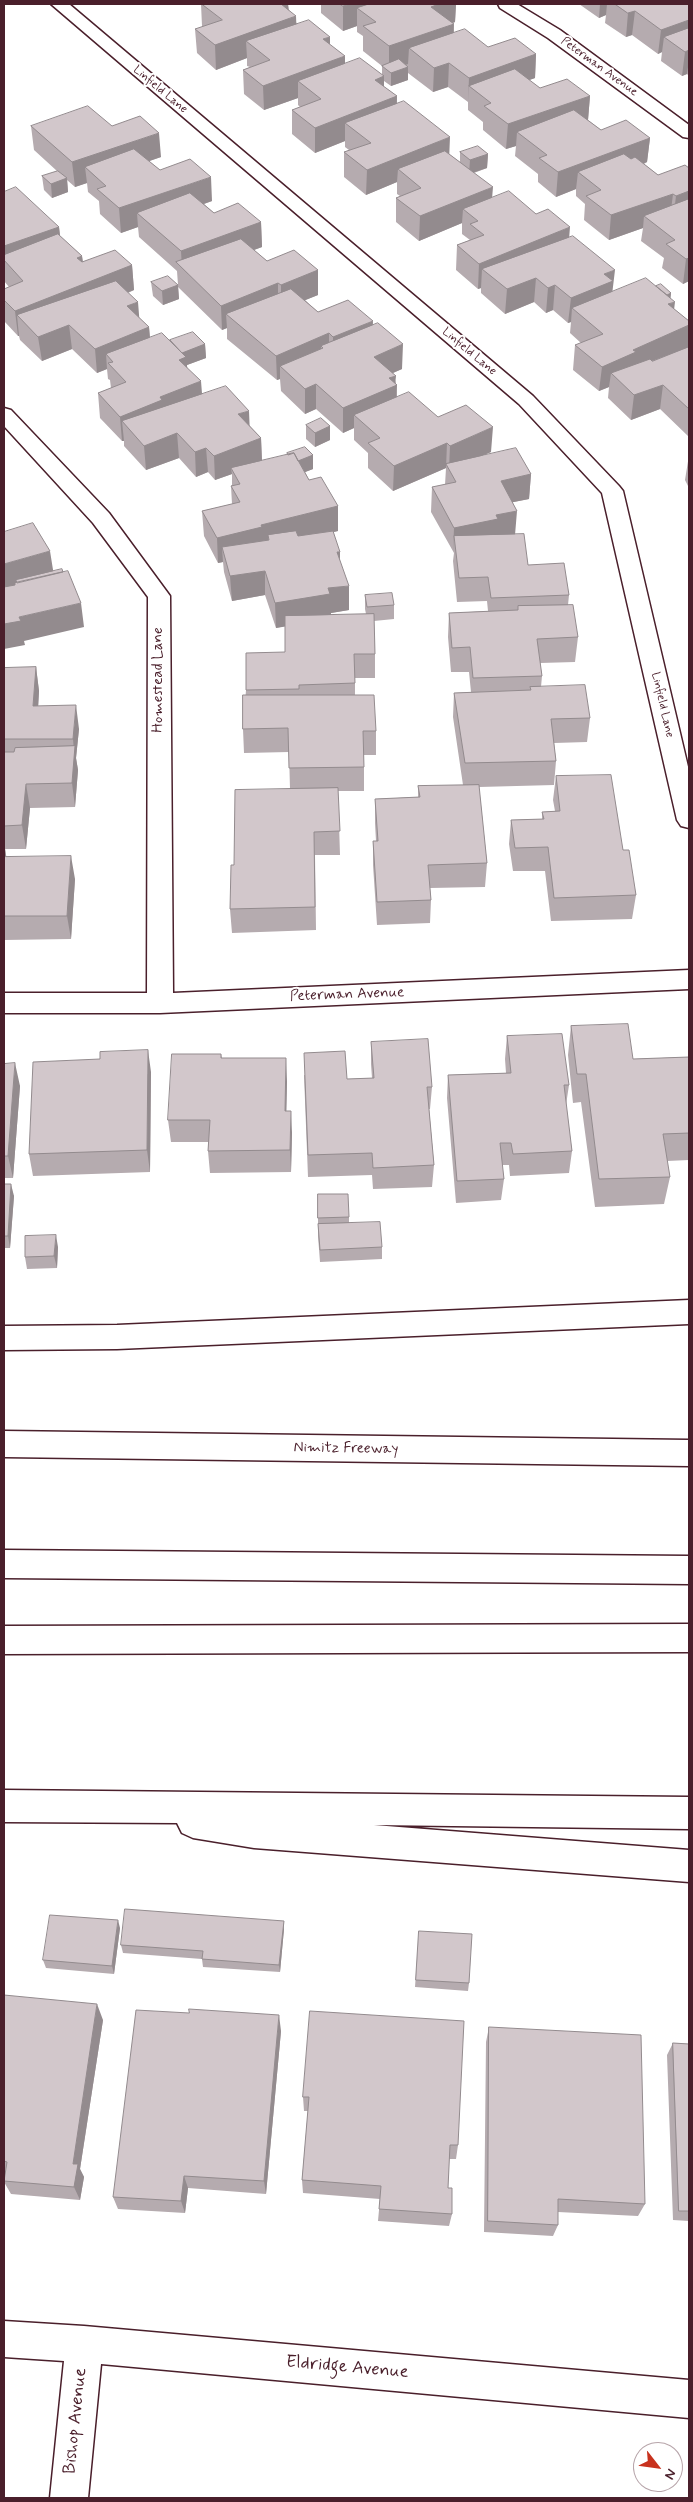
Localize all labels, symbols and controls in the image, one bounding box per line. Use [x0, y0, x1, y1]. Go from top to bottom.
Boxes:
street label: Peterman Avenue [558, 34, 640, 100]
street label: Linfield Lane [130, 63, 190, 117]
street label: Linfield Lane [439, 325, 499, 379]
street label: Homestead Lane [150, 627, 168, 733]
street label: Linfield Lane [647, 671, 677, 739]
street label: Peterman Avenue [289, 984, 405, 1006]
street label: Nimitz Freeway [293, 1439, 399, 1459]
street label: Eldridge Avenue [285, 2352, 409, 2384]
street label: Bishop Avenue [60, 2367, 92, 2475]
north arrow [633, 2442, 683, 2492]
text: N [660, 2465, 680, 2483]

